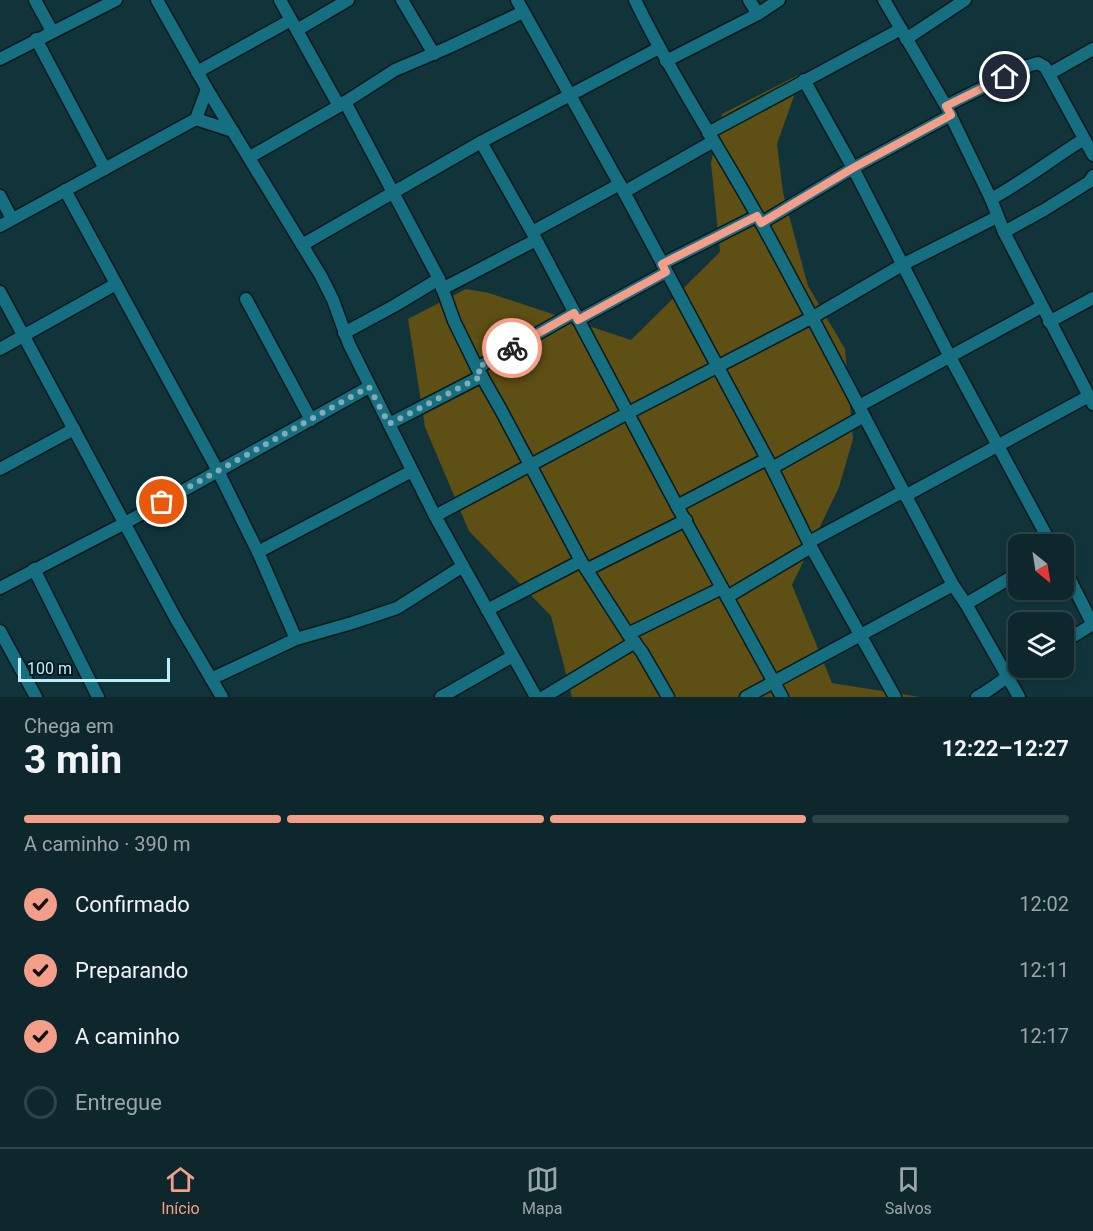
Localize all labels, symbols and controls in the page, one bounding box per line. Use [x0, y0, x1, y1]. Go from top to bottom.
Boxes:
pin [979, 51, 1030, 102]
icon: home [988, 60, 1021, 93]
courier [482, 318, 542, 378]
icon: bike [496, 332, 529, 365]
pin [136, 476, 187, 527]
icon: bag [145, 485, 178, 518]
north arrow [1008, 534, 1074, 600]
map controls [1008, 534, 1074, 678]
button: layers [1008, 612, 1074, 678]
scale bar [18, 655, 170, 682]
text: 100 m [27, 659, 72, 678]
text: Chega em [24, 714, 114, 738]
text: 12:22–12:27 [942, 736, 1069, 761]
text: 3 min [24, 737, 122, 783]
text: A caminho · 390 m [24, 832, 191, 856]
icon: check [24, 888, 57, 921]
text: Confirmado [75, 892, 190, 917]
text: 12:02 [1019, 892, 1069, 916]
icon: check [24, 954, 57, 987]
text: Preparando [75, 958, 188, 983]
text: 12:11 [1019, 958, 1069, 982]
icon: check [24, 1020, 57, 1053]
text: A caminho [75, 1024, 180, 1049]
text: 12:17 [1019, 1024, 1069, 1048]
text: Entregue [75, 1090, 162, 1115]
tab: Início [161, 1163, 200, 1218]
tab: Mapa [522, 1163, 562, 1218]
tab: Salvos [885, 1163, 932, 1218]

